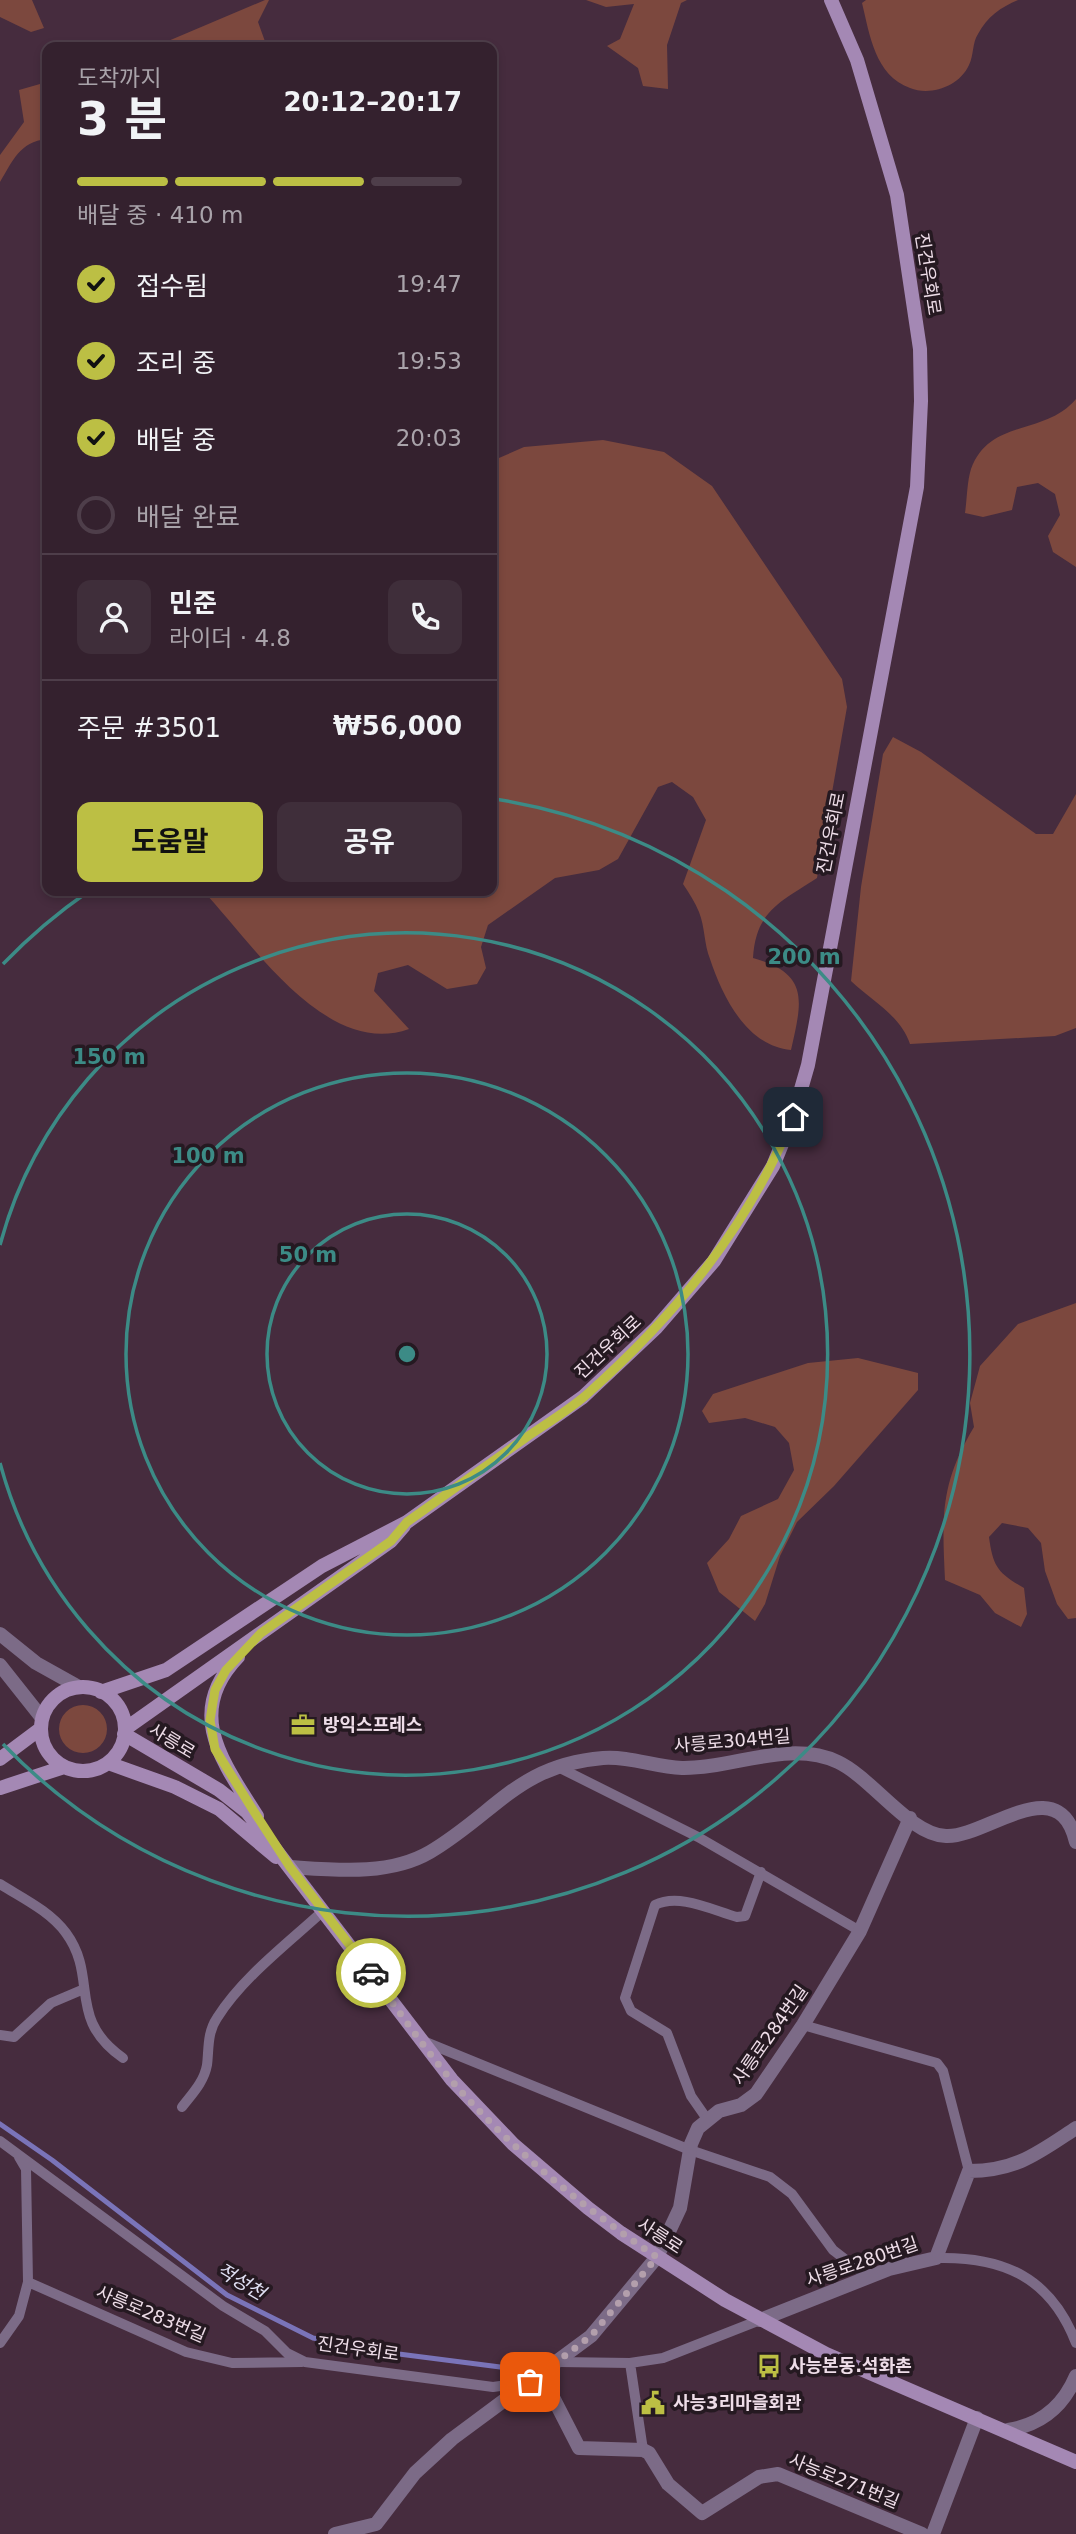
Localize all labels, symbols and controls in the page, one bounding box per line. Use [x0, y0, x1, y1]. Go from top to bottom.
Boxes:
text: 도착까지 [77, 65, 162, 91]
text: 20:12–20:17 [283, 87, 462, 117]
text: 3 분 [77, 92, 167, 146]
text: 배달 중 · 410 m [77, 202, 243, 228]
street label: 진건우회로 [912, 231, 945, 316]
icon: check [77, 265, 115, 303]
text: 접수됨 [136, 271, 208, 301]
text: 19:47 [396, 271, 462, 297]
icon: check [77, 342, 115, 380]
text: 조리 중 [136, 348, 216, 378]
text: 19:53 [396, 348, 462, 374]
icon: check [77, 419, 115, 457]
text: 배달 중 [136, 425, 216, 455]
text: 20:03 [396, 425, 462, 451]
text: 배달 완료 [136, 502, 240, 532]
button: person [77, 580, 151, 654]
button: phone [388, 580, 462, 654]
text: 민준 [169, 588, 217, 618]
text: 라이더 · 4.8 [169, 625, 291, 651]
text: ₩56,000 [333, 711, 462, 741]
text: 주문 #3501 [77, 713, 221, 743]
street label: 진건우회로 [812, 790, 849, 876]
button: 도움말 [77, 802, 263, 882]
button: 공유 [277, 802, 462, 882]
text: 200 m [767, 945, 841, 969]
text: 150 m [72, 1045, 146, 1069]
pin [763, 1087, 823, 1147]
icon: home [774, 1098, 812, 1136]
text: 100 m [171, 1144, 245, 1168]
text: 50 m [279, 1243, 337, 1267]
street label: 진건우회로 [570, 1311, 645, 1383]
centre of rings [395, 1342, 419, 1366]
office icon: 방익스프레스 [289, 1711, 317, 1739]
place label: 방익스프레스 [323, 1714, 422, 1735]
street label: 사릉로 [146, 1719, 199, 1762]
street label: 사릉로304번길 [673, 1725, 791, 1756]
courier [336, 1938, 406, 2008]
icon: car [352, 1954, 390, 1992]
street label: 사릉로284번길 [727, 1981, 812, 2089]
street label: 사릉로 [634, 2213, 687, 2258]
street label: 사릉로280번길 [803, 2233, 921, 2291]
water label: 적성천 [213, 2258, 270, 2305]
street label: 사릉로283번길 [93, 2281, 209, 2346]
street label: 진건우회로 [316, 2332, 401, 2365]
pin [500, 2352, 560, 2412]
bus stop icon: 사능본동.석화촌 [755, 2352, 783, 2380]
place label: 사능본동.석화촌 [789, 2355, 912, 2376]
icon: bag [511, 2363, 549, 2401]
public building icon: 사능3리마을회관 [639, 2389, 667, 2417]
place label: 사능3리마을회관 [673, 2392, 802, 2413]
street label: 사능로271번길 [786, 2449, 902, 2512]

